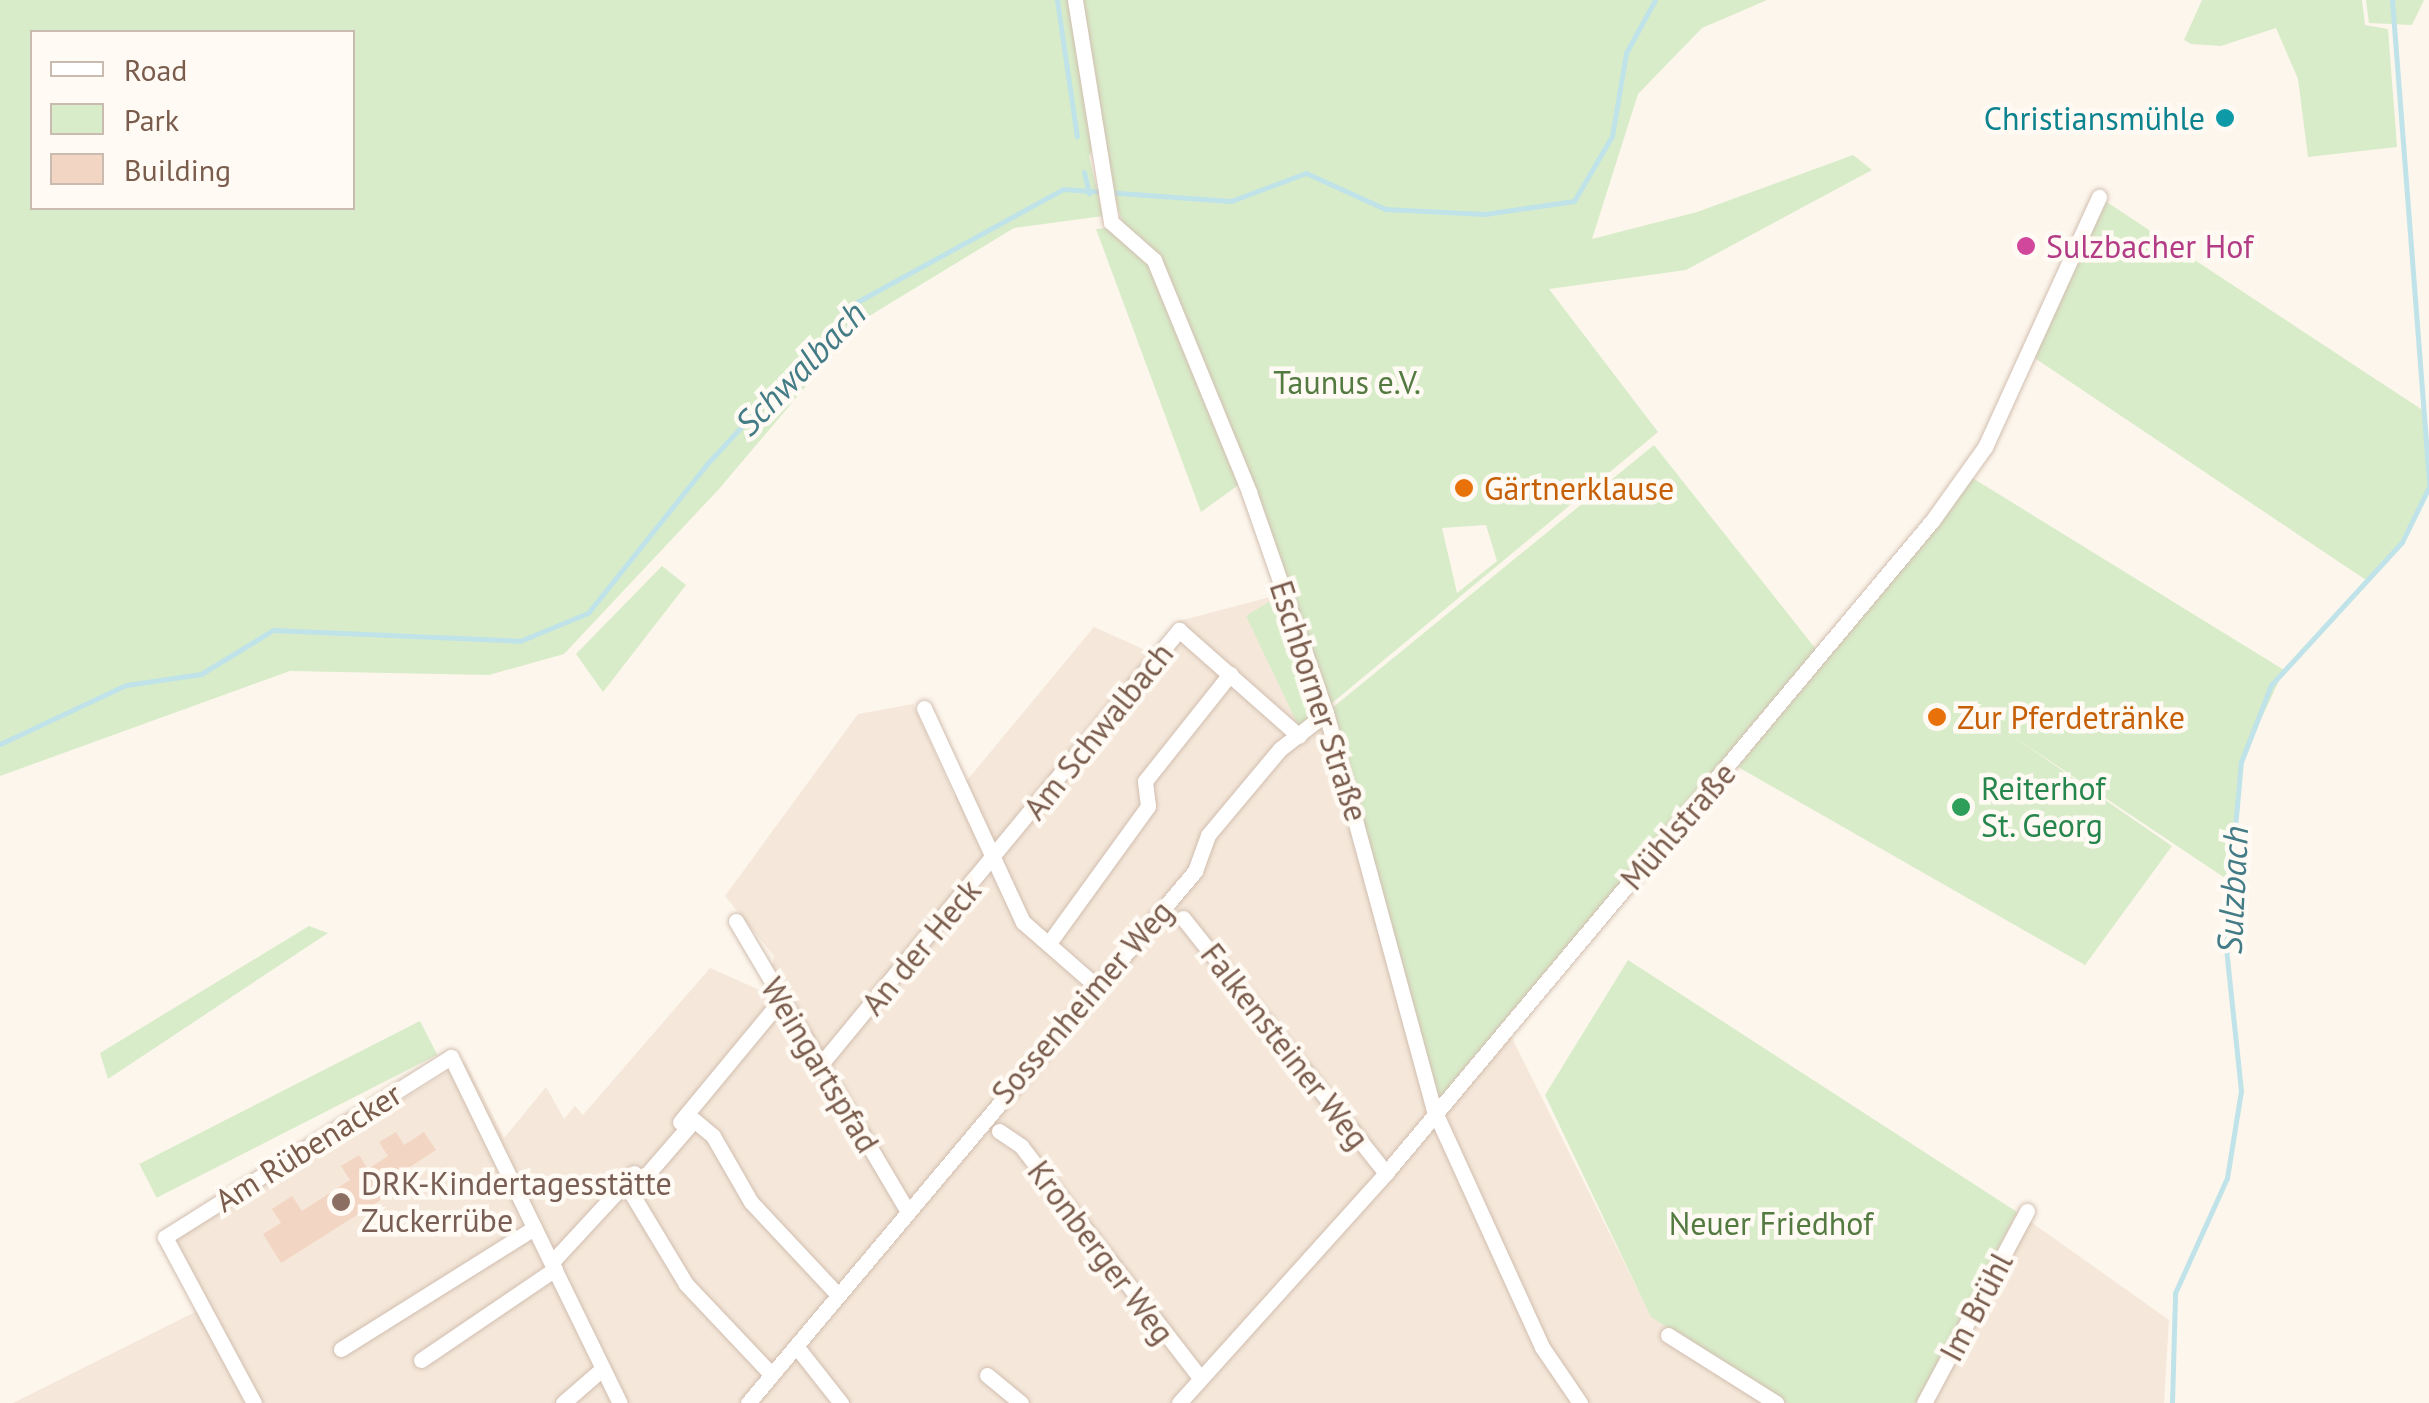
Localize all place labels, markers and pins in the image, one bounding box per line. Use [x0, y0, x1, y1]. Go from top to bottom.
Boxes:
place label: Christiansmühle [1984, 99, 2205, 137]
marker: Christiansmühle [2214, 107, 2236, 129]
place label: Sulzbacher Hof [2046, 227, 2253, 265]
marker: Sulzbacher Hof [2015, 235, 2037, 257]
place label: Gärtnerklause [1484, 469, 1674, 507]
marker: Gärtnerklause [1453, 477, 1475, 499]
place label: Zur Pferdetränke [1957, 698, 2185, 736]
marker: Zur Pferdetränke [1926, 706, 1948, 728]
place label: Reiterhof St. Georg [1981, 770, 2105, 845]
marker: Reiterhof St. Georg [1950, 796, 1972, 818]
place label: DRK-Kindertagesstätte Zuckerrübe [361, 1165, 672, 1240]
marker: DRK-Kindertagesstätte Zuckerrübe [330, 1191, 352, 1213]

